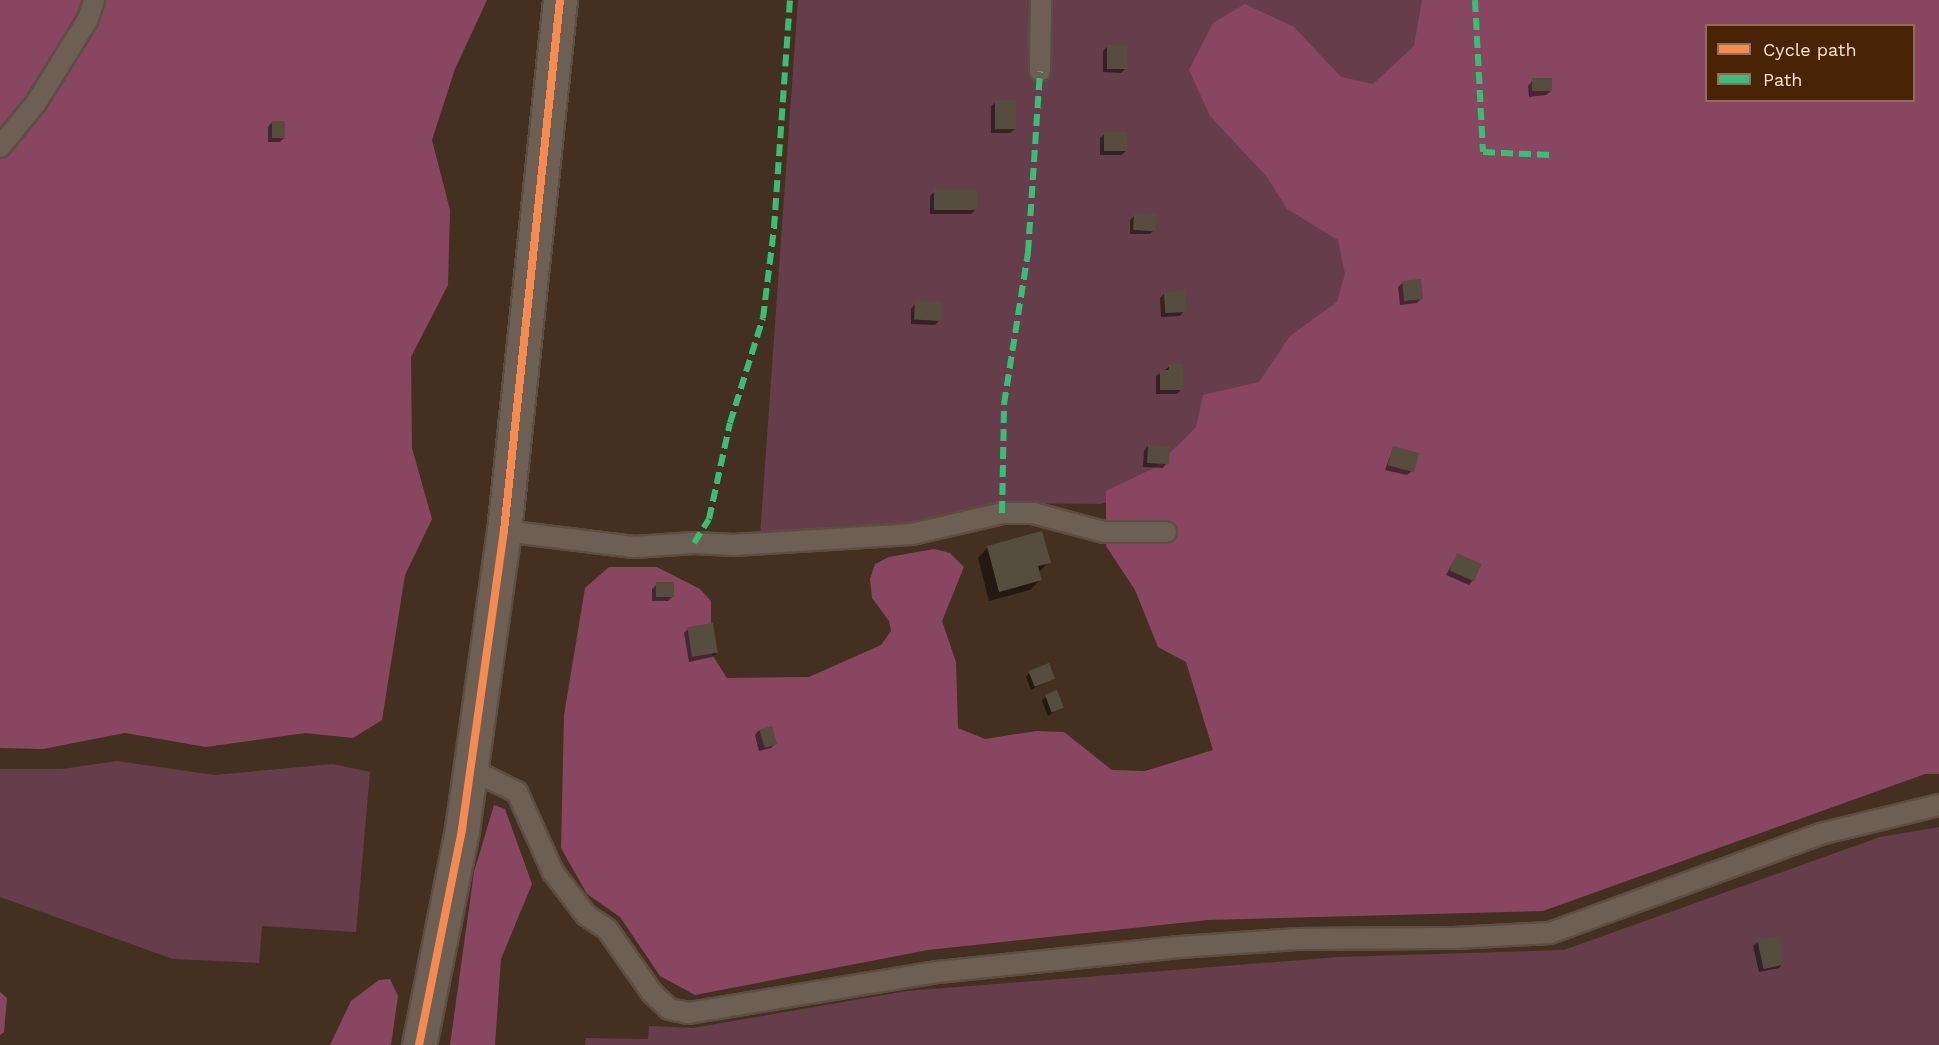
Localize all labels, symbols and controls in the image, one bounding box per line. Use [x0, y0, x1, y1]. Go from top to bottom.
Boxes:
legend [1705, 24, 1915, 102]
text: Cycle path [1763, 39, 1857, 60]
text: Path [1763, 69, 1803, 90]

